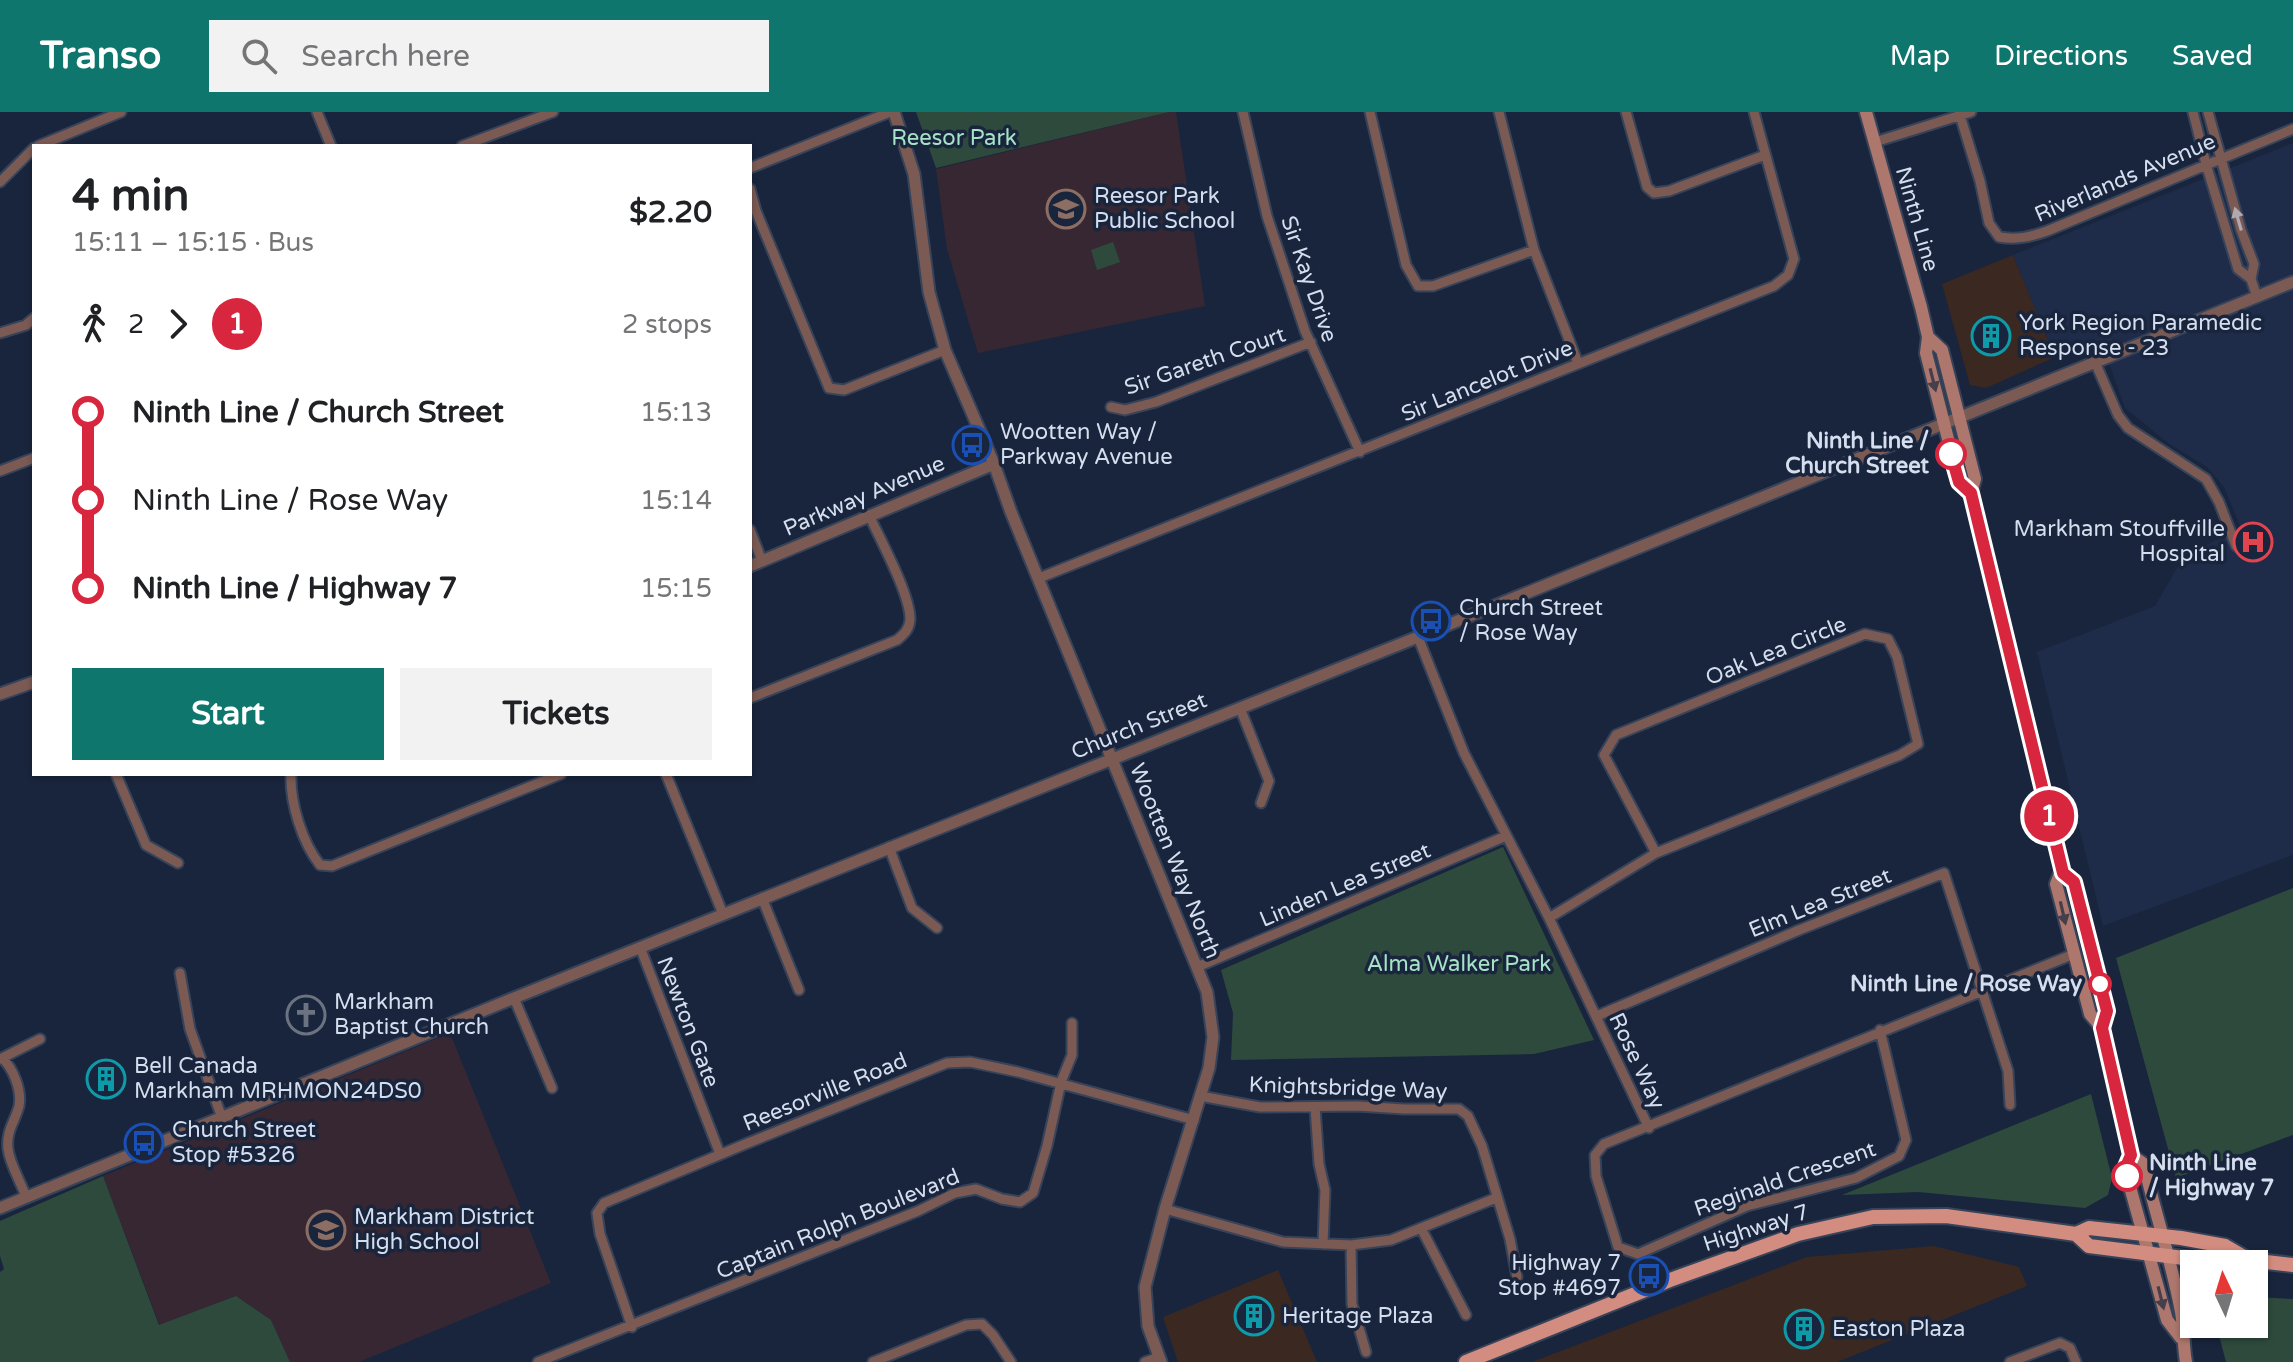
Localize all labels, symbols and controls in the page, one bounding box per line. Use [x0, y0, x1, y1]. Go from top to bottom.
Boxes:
search box [209, 20, 769, 92]
text: Transo [40, 33, 161, 79]
icon: search [237, 34, 281, 78]
text: Search here [301, 38, 470, 75]
text: Map [1890, 39, 1950, 73]
text: Directions [1994, 39, 2128, 73]
text: Saved [2172, 39, 2253, 73]
park label: Reesor Park [891, 125, 1017, 151]
street label: Riverlands Avenue [2031, 128, 2219, 228]
street label: Ninth Line [1890, 164, 1944, 274]
text: 4 min [72, 170, 189, 223]
place label: Reesor Park Public School [1094, 183, 1235, 234]
school or university icon: Reesor Park Public School [1045, 188, 1087, 230]
text: $2.20 [629, 194, 712, 231]
one-way arrow [2231, 206, 2244, 230]
street label: Sir Kay Drive [1275, 213, 1343, 345]
text: 15:11 – 15:15 · Bus [72, 227, 314, 258]
icon: walk [72, 302, 116, 346]
icon: forward [156, 302, 200, 346]
text: 1 [228, 307, 246, 341]
text: 2 [128, 309, 144, 340]
text: 2 stops [622, 309, 712, 340]
place label: York Region Paramedic Response - 23 [2019, 310, 2262, 361]
building icon: York Region Paramedic Response - 23 [1970, 315, 2012, 357]
street label: Sir Gareth Court [1121, 321, 1289, 401]
street label: Sir Lancelot Drive [1397, 335, 1577, 427]
one-way arrow [1927, 367, 1939, 392]
text: Ninth Line / Church Street [132, 394, 504, 431]
text: 15:13 [640, 397, 712, 428]
place label: Wootten Way / Parkway Avenue [1000, 419, 1173, 470]
bus stop icon: Wootten Way / Parkway Avenue [951, 424, 993, 466]
place label: Ninth Line / Church Street [1785, 428, 1930, 479]
marker: Ninth Line / Church Street [1936, 439, 1966, 469]
street label: Parkway Avenue [779, 450, 949, 542]
text: Ninth Line / Rose Way [132, 482, 448, 519]
text: 15:14 [640, 485, 712, 516]
place label: Markham Stouffville Hospital [2014, 516, 2225, 567]
hospital icon: Markham Stouffville Hospital [2232, 521, 2274, 563]
text: Ninth Line / Highway 7 [132, 570, 457, 607]
text: 15:15 [640, 573, 712, 604]
place label: Church Street / Rose Way [1459, 595, 1603, 646]
bus stop icon: Church Street / Rose Way [1410, 600, 1452, 642]
street label: Oak Lea Circle [1702, 611, 1850, 691]
button: Start [72, 668, 384, 760]
button: Tickets [400, 668, 712, 760]
street label: Church Street [1067, 687, 1211, 765]
street label: Wootten Way North [1124, 760, 1226, 962]
line badge: 1 [2023, 790, 2075, 842]
text: 1 [2040, 799, 2058, 833]
street label: Linden Lea Street [1256, 837, 1434, 933]
street label: Elm Lea Street [1745, 863, 1895, 943]
one-way arrow [2057, 900, 2070, 925]
park label: Alma Walker Park [1367, 951, 1551, 977]
street label: Newton Gate [651, 953, 725, 1091]
place label: Ninth Line / Rose Way [1850, 971, 2082, 997]
marker: Ninth Line / Rose Way [2089, 973, 2111, 995]
place label: Markham Baptist Church [334, 989, 489, 1040]
church icon: Markham Baptist Church [285, 994, 327, 1036]
street label: Rose Way [1603, 1009, 1671, 1113]
street label: Reesorville Road [739, 1047, 911, 1137]
place label: Bell Canada Markham MRHMON24DS0 [134, 1053, 422, 1104]
building icon: Bell Canada Markham MRHMON24DS0 [85, 1058, 127, 1100]
street label: Knightsbridge Way [1248, 1072, 1448, 1104]
place label: Church Street Stop #5326 [172, 1117, 316, 1168]
bus stop icon: Church Street Stop #5326 [123, 1122, 165, 1164]
street label: Reginald Crescent [1691, 1136, 1879, 1222]
place label: Ninth Line / Highway 7 [2149, 1150, 2274, 1201]
marker: Ninth Line / Highway 7 [2112, 1161, 2142, 1191]
street label: Captain Rolph Boulevard [713, 1163, 963, 1285]
street label: Highway 7 [1700, 1199, 1812, 1257]
place label: Markham District High School [354, 1204, 534, 1255]
school or university icon: Markham District High School [305, 1209, 347, 1251]
place label: Highway 7 Stop #4697 [1498, 1250, 1621, 1301]
north arrow [2180, 1250, 2268, 1338]
map controls [2180, 1250, 2268, 1338]
bus stop icon: Highway 7 Stop #4697 [1628, 1255, 1670, 1297]
one-way arrow [2156, 1286, 2168, 1311]
building icon: Heritage Plaza [1233, 1295, 1275, 1337]
place label: Heritage Plaza [1282, 1303, 1433, 1329]
building icon: Easton Plaza [1783, 1308, 1825, 1350]
place label: Easton Plaza [1832, 1316, 1965, 1342]

